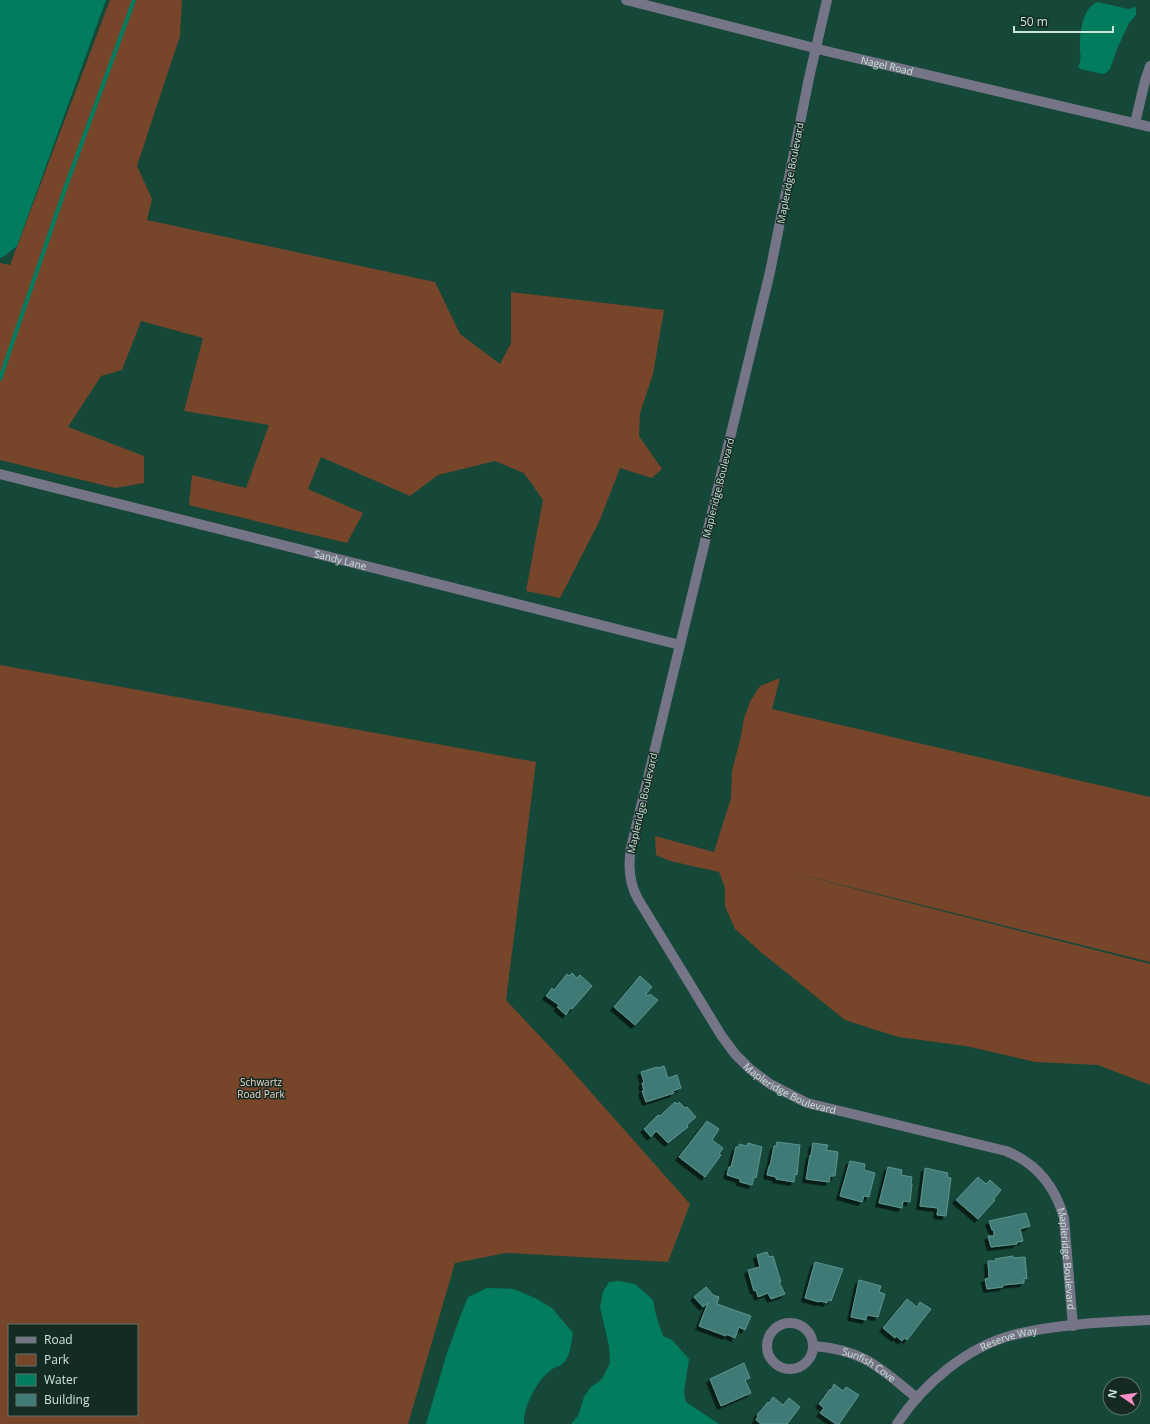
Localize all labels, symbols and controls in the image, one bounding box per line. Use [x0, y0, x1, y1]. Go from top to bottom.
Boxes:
scale bar [1014, 8, 1113, 34]
text: 50 m [1020, 13, 1048, 30]
street label: Nagel Road [859, 52, 914, 78]
street label: Mapleridge Boulevard [773, 121, 807, 225]
street label: Mapleridge Boulevard [699, 436, 737, 540]
street label: Sandy Lane [313, 546, 368, 573]
street label: Mapleridge Boulevard [624, 751, 660, 855]
street label: Mapleridge Boulevard [740, 1059, 838, 1117]
park label: Schwartz Road Park [237, 1075, 285, 1101]
street label: Mapleridge Boulevard [1054, 1205, 1079, 1310]
street label: Reserve Way [977, 1323, 1039, 1354]
legend [8, 1324, 138, 1416]
text: Road [44, 1331, 73, 1348]
street label: Sunfish Cove [841, 1344, 899, 1385]
text: Park [44, 1351, 70, 1368]
text: Water [44, 1371, 78, 1388]
north arrow [1102, 1376, 1142, 1416]
text: N [1103, 1388, 1120, 1400]
text: Building [44, 1391, 90, 1408]

